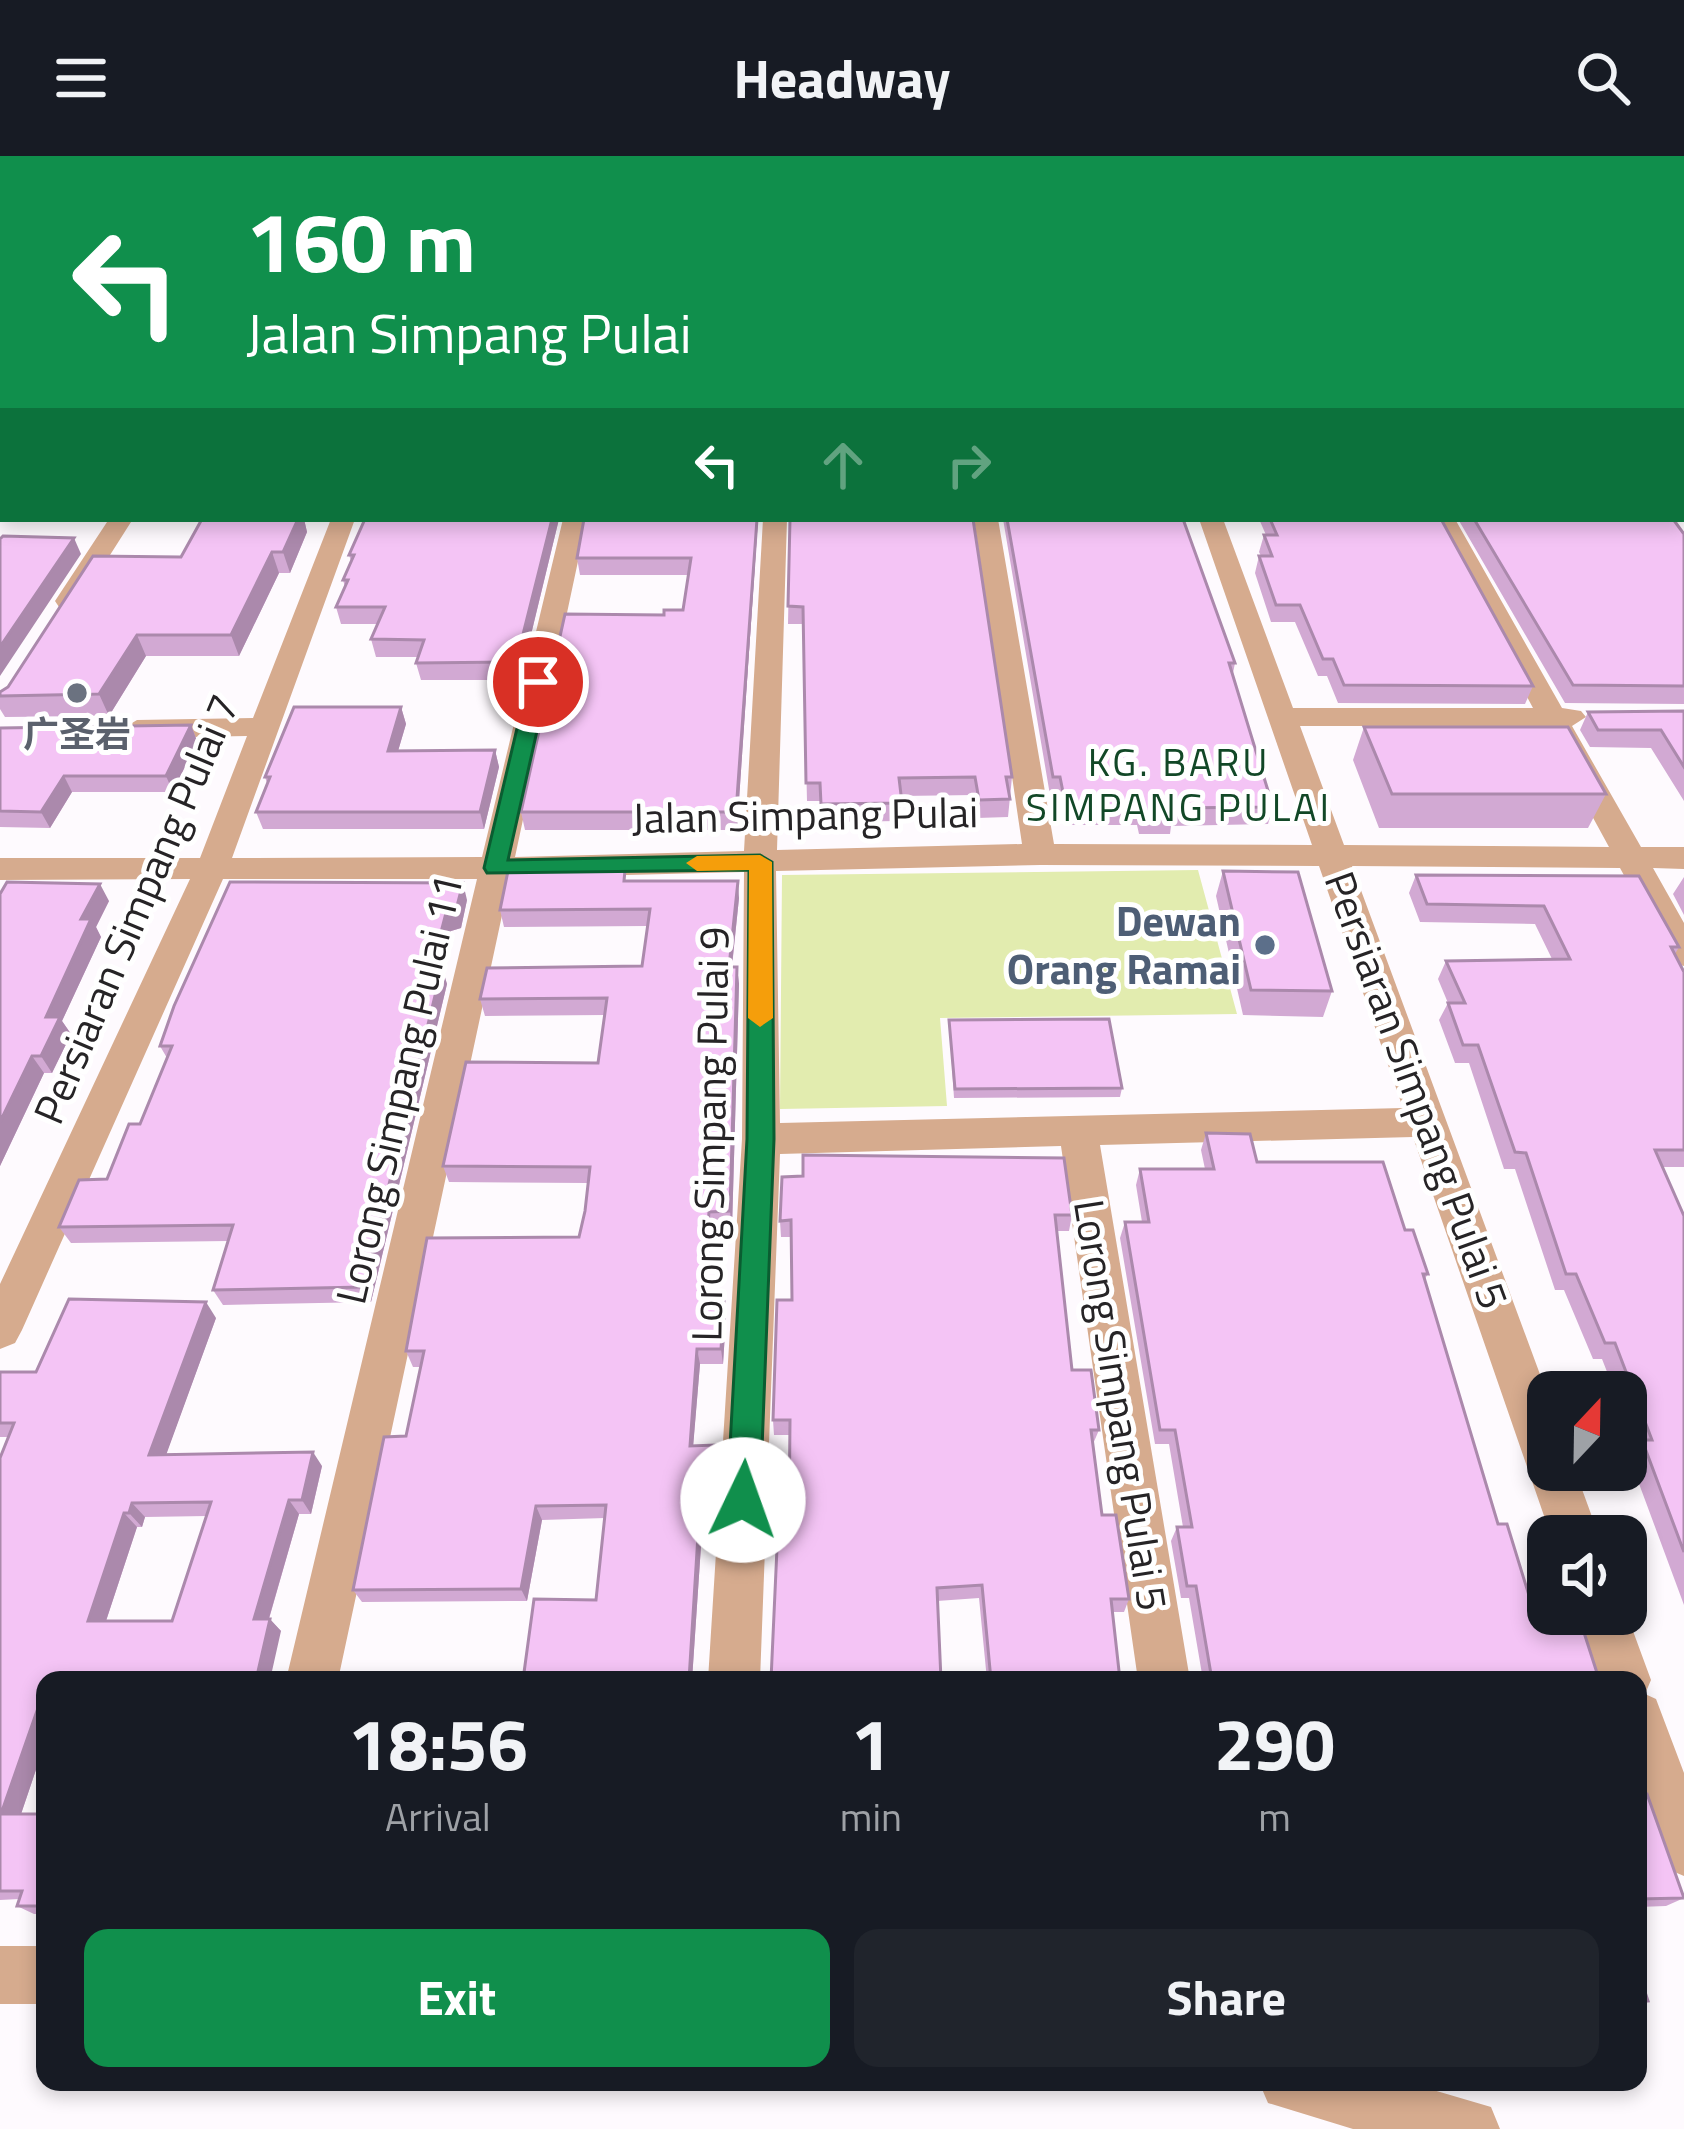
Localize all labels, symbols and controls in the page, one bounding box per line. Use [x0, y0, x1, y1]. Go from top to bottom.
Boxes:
text: Headway [734, 37, 950, 119]
icon: menu [48, 45, 114, 111]
icon: search [1570, 45, 1636, 111]
text: 160 m [246, 177, 476, 305]
icon: left [48, 204, 204, 360]
text: Jalan Simpang Pulai [246, 292, 692, 374]
icon: left [684, 432, 750, 498]
icon: ahead [810, 432, 876, 498]
icon: right [936, 432, 1002, 498]
pin [487, 631, 589, 733]
icon: arrive [505, 649, 571, 715]
marker: 广圣岩 [64, 680, 90, 706]
street label: Persiaran Simpang Pulai 7 [16, 684, 255, 1133]
place label: 广圣岩 [23, 706, 131, 761]
district label: KG. BARU SIMPANG PULAI [1026, 732, 1332, 836]
street label: Jalan Simpang Pulai [631, 779, 979, 849]
street label: Persiaran Simpang Pulai 5 [1309, 862, 1527, 1317]
street label: Lorong Simpang Pulai 11 [317, 868, 479, 1310]
place label: Dewan Orang Ramai [1007, 888, 1241, 1000]
street label: Lorong Simpang Pulai 9 [673, 926, 745, 1342]
marker: Dewan Orang Ramai [1252, 932, 1278, 958]
street label: Lorong Simpang Pulai 5 [1058, 1195, 1186, 1615]
north arrow [1527, 1371, 1647, 1491]
map controls [1527, 1371, 1647, 1635]
position arrow [680, 1437, 806, 1563]
button: sound [1527, 1515, 1647, 1635]
text: 18:56 [348, 1688, 528, 1798]
text: 1 [851, 1688, 891, 1798]
text: 290 [1214, 1688, 1335, 1798]
text: Arrival [385, 1787, 491, 1846]
text: min [840, 1787, 902, 1846]
text: m [1258, 1787, 1291, 1846]
button: Exit [84, 1929, 830, 2067]
button: Share [854, 1929, 1599, 2067]

